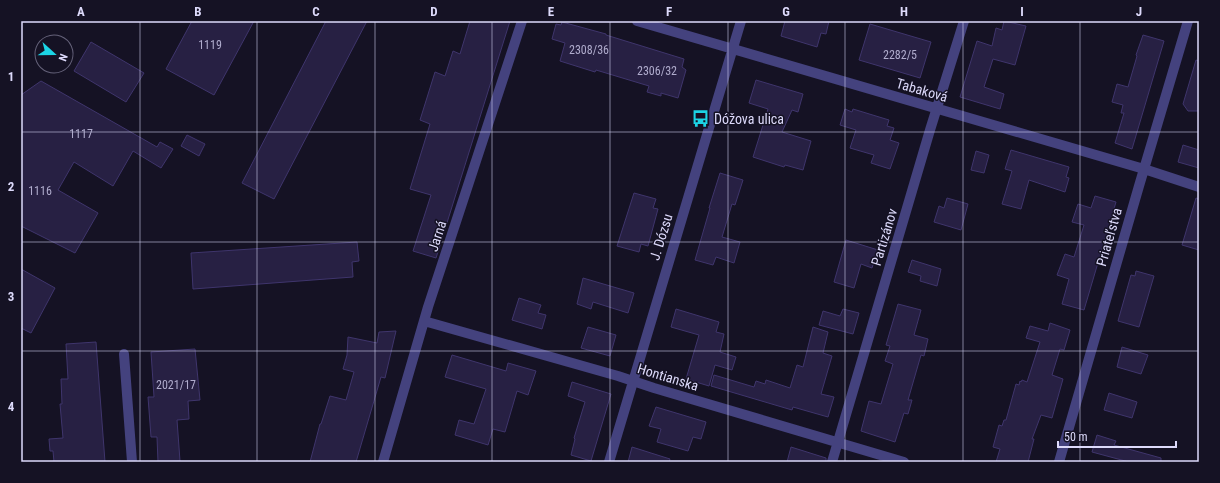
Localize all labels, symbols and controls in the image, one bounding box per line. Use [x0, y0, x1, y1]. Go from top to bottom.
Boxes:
text: A [77, 4, 85, 19]
text: B [194, 4, 202, 19]
text: C [312, 4, 320, 19]
text: D [430, 4, 438, 19]
text: E [548, 4, 555, 19]
text: F [666, 4, 672, 19]
text: G [782, 4, 790, 19]
text: H [900, 4, 908, 19]
text: I [1020, 4, 1024, 19]
text: J [1136, 4, 1142, 19]
north arrow [34, 34, 74, 74]
house number: 1119 [198, 38, 222, 52]
house number: 2308/36 [569, 43, 609, 57]
house number: 2282/5 [883, 48, 917, 62]
text: N [56, 52, 70, 63]
house number: 2306/32 [637, 64, 677, 78]
text: 1 [8, 69, 14, 84]
street label: Tabaková [894, 75, 950, 105]
bus stop icon: Dóžova ulica [691, 109, 711, 129]
place label: Dóžova ulica [714, 111, 784, 127]
house number: 1117 [69, 127, 93, 141]
text: 2 [8, 179, 15, 194]
house number: 1116 [28, 184, 52, 198]
street label: Partizánov [868, 206, 900, 268]
street label: Priateľstva [1093, 206, 1125, 268]
street label: J. Dózsu [646, 212, 676, 262]
street label: Jarná [425, 219, 449, 253]
text: 3 [8, 289, 14, 304]
street label: Hontianska [636, 360, 700, 394]
house number: 2021/17 [156, 378, 196, 392]
text: 4 [8, 399, 15, 414]
scale bar [1058, 423, 1176, 449]
text: 50 m [1064, 430, 1088, 444]

